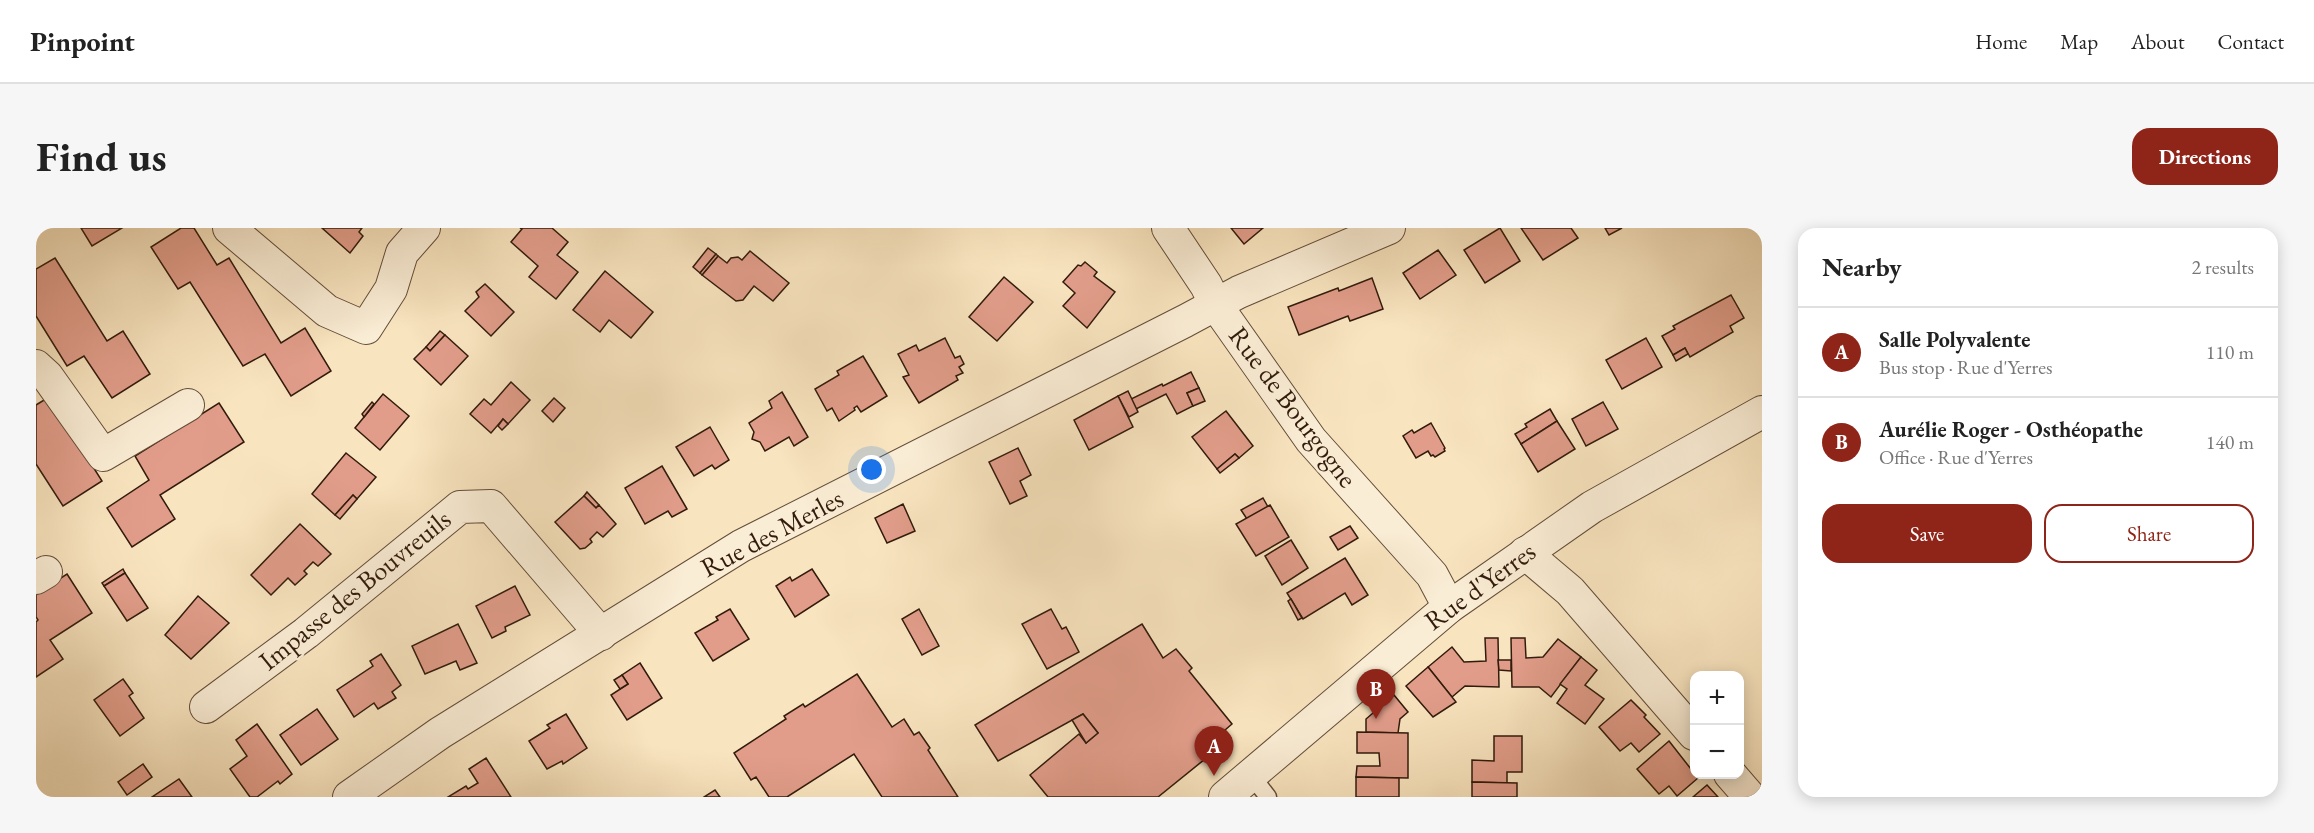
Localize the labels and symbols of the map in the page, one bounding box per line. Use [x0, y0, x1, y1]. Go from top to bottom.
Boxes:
street label: Rue de Bourgogne [1221, 319, 1365, 494]
your location [857, 455, 886, 484]
street label: Rue des Merles [694, 480, 849, 585]
street label: Impasse des Bouvreuils [252, 501, 458, 678]
street label: Rue d'Yerres [1417, 533, 1542, 638]
pin: B [1356, 670, 1396, 719]
pin: A [1194, 726, 1234, 776]

